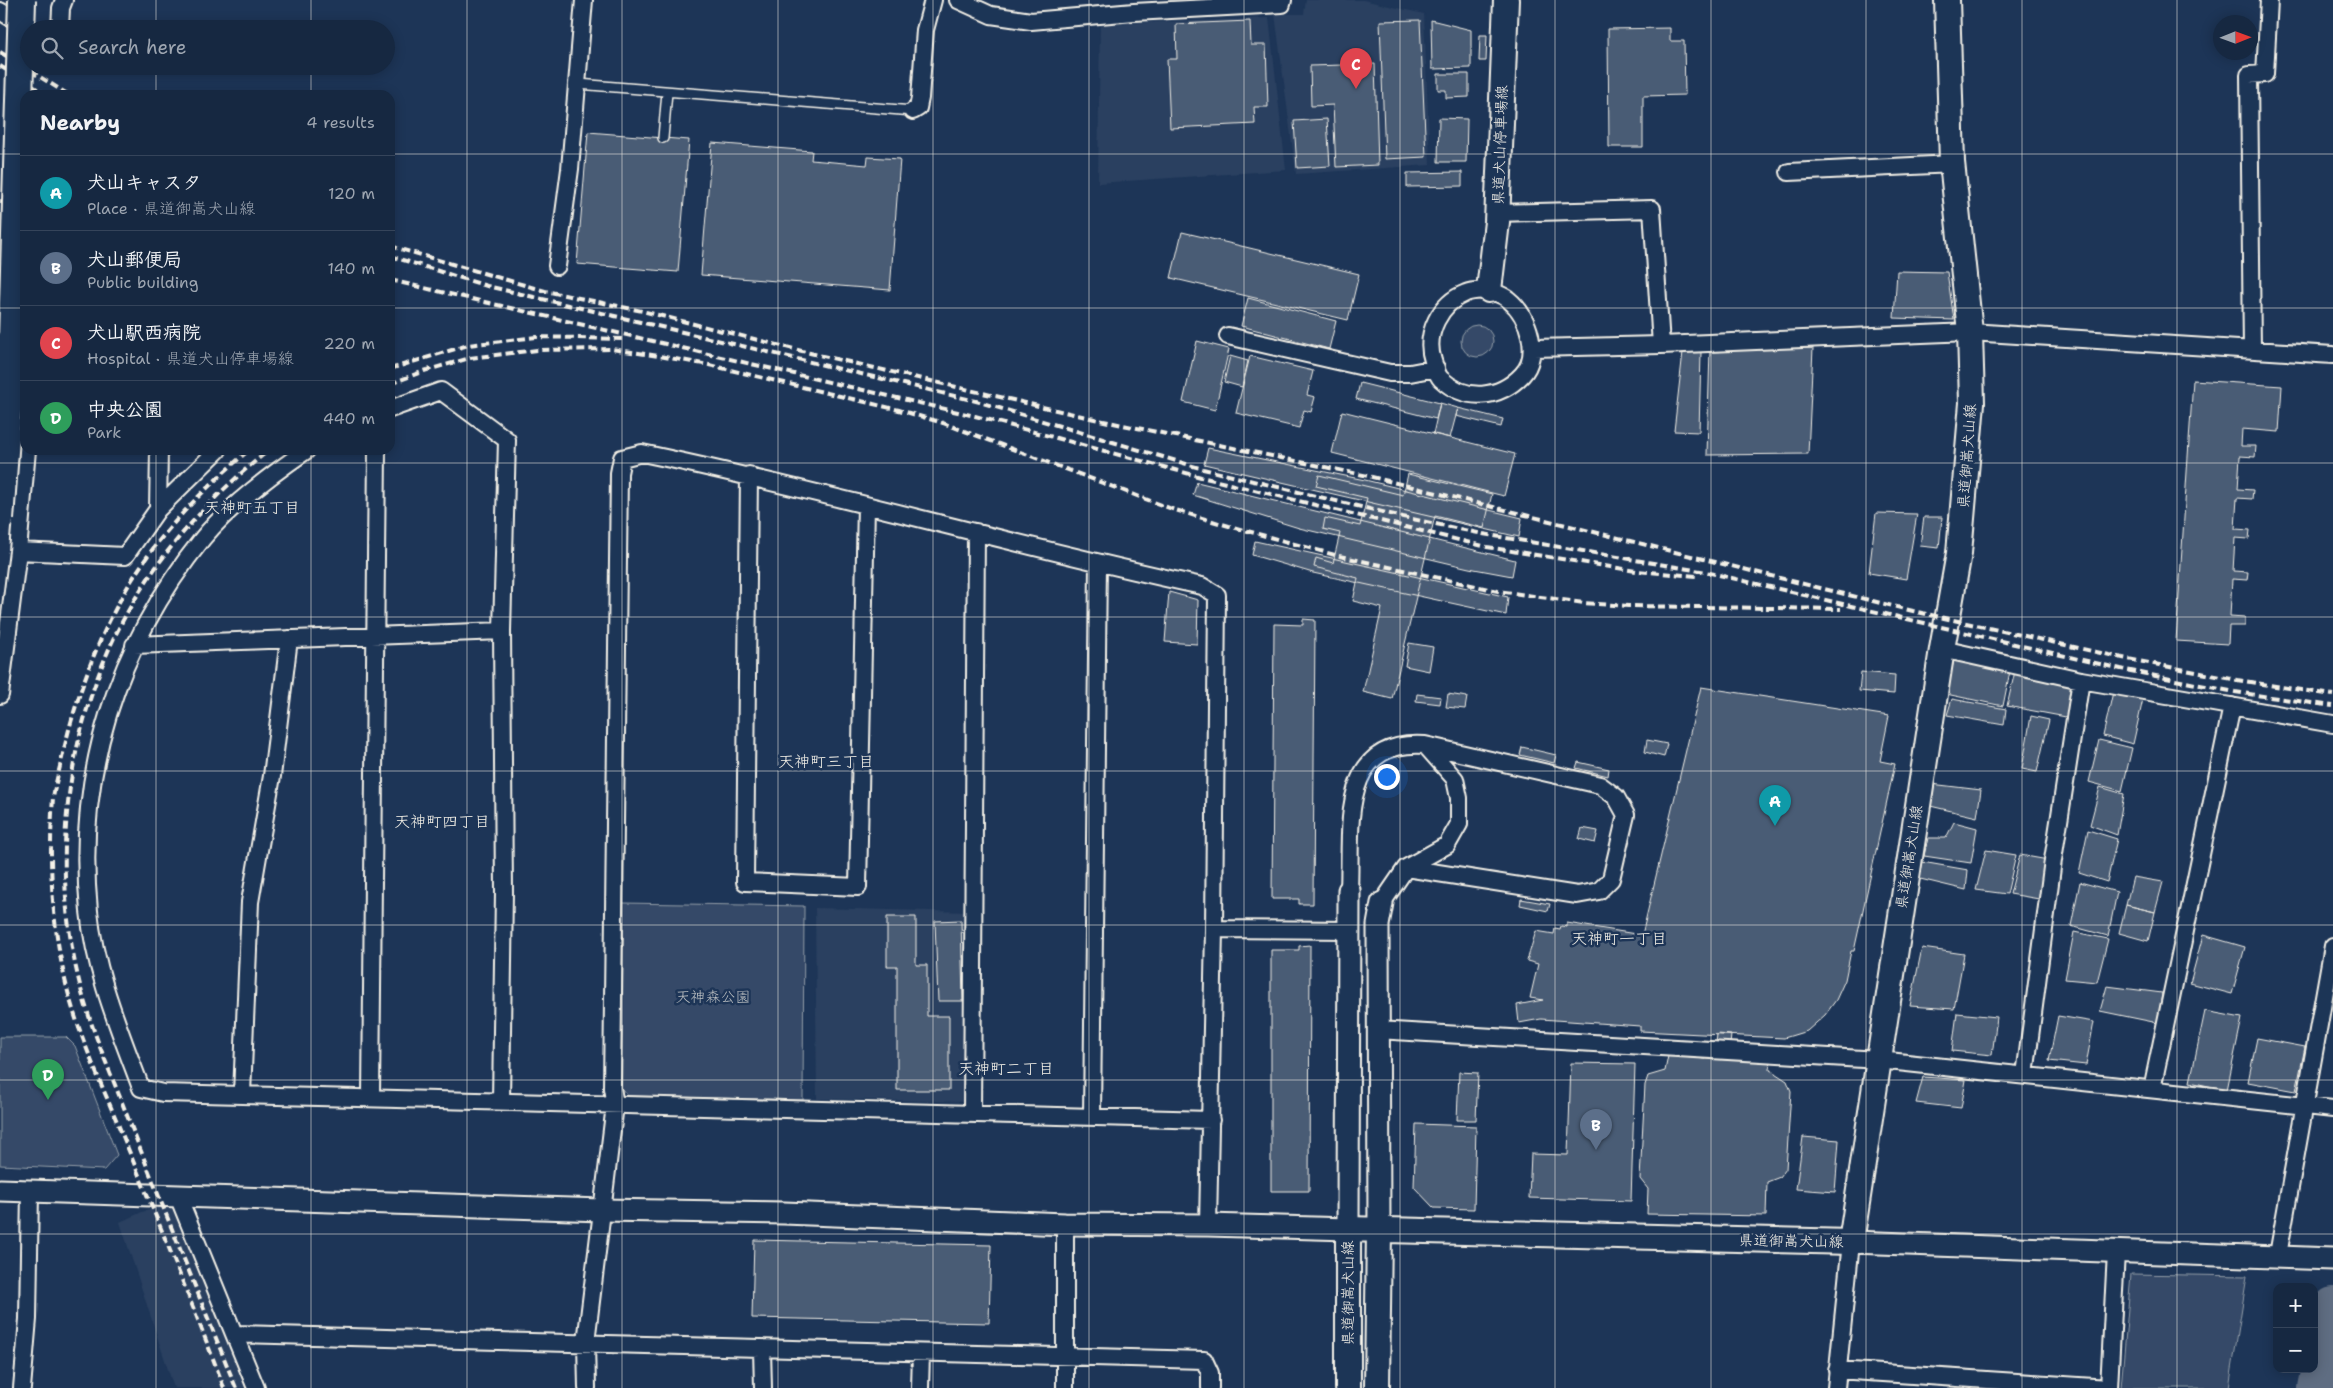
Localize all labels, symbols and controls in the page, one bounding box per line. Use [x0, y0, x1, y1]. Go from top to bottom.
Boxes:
north arrow [2213, 15, 2258, 60]
search box [20, 20, 395, 75]
icon: search [38, 34, 66, 62]
text: Search here [78, 35, 187, 60]
pin: C [1340, 48, 1372, 89]
street label: 県道犬山停車場線 [1488, 85, 1512, 205]
text: Nearby [40, 109, 120, 137]
text: 4 results [306, 112, 375, 133]
text: 犬山キャスタ [87, 170, 201, 195]
text: A [50, 183, 62, 204]
text: 120 m [328, 183, 375, 204]
text: Place · 県道御嵩犬山線 [87, 198, 255, 219]
text: 犬山郵便局 [87, 247, 182, 272]
text: B [51, 258, 61, 279]
text: 140 m [328, 258, 375, 279]
text: Public building [87, 272, 199, 293]
text: 犬山駅西病院 [87, 320, 201, 345]
text: C [51, 333, 61, 354]
text: 220 m [323, 333, 375, 354]
text: Hospital · 県道犬山停車場線 [87, 348, 294, 369]
text: 中央公園 [87, 397, 163, 422]
street label: 県道御嵩犬山線 [1953, 403, 1981, 509]
text: D [50, 408, 62, 429]
text: 440 m [323, 408, 375, 429]
text: Park [87, 422, 121, 443]
district label: 天神町五丁目 [204, 497, 300, 518]
district label: 天神町三丁目 [778, 751, 874, 772]
your location [1374, 764, 1400, 790]
pin: A [1759, 785, 1791, 826]
street label: 県道御嵩犬山線 [1891, 804, 1927, 910]
district label: 天神町四丁目 [394, 811, 490, 832]
district label: 天神町一丁目 [1571, 928, 1667, 949]
park label: 天神森公園 [675, 987, 751, 1007]
district label: 天神町二丁目 [958, 1058, 1054, 1079]
pin: D [32, 1059, 64, 1100]
pin: B [1580, 1109, 1612, 1150]
street label: 県道御嵩犬山線 [1738, 1230, 1844, 1252]
street label: 県道御嵩犬山線 [1338, 1240, 1358, 1346]
map controls [2273, 1283, 2318, 1373]
button: + [2273, 1283, 2318, 1328]
button: − [2273, 1328, 2318, 1373]

